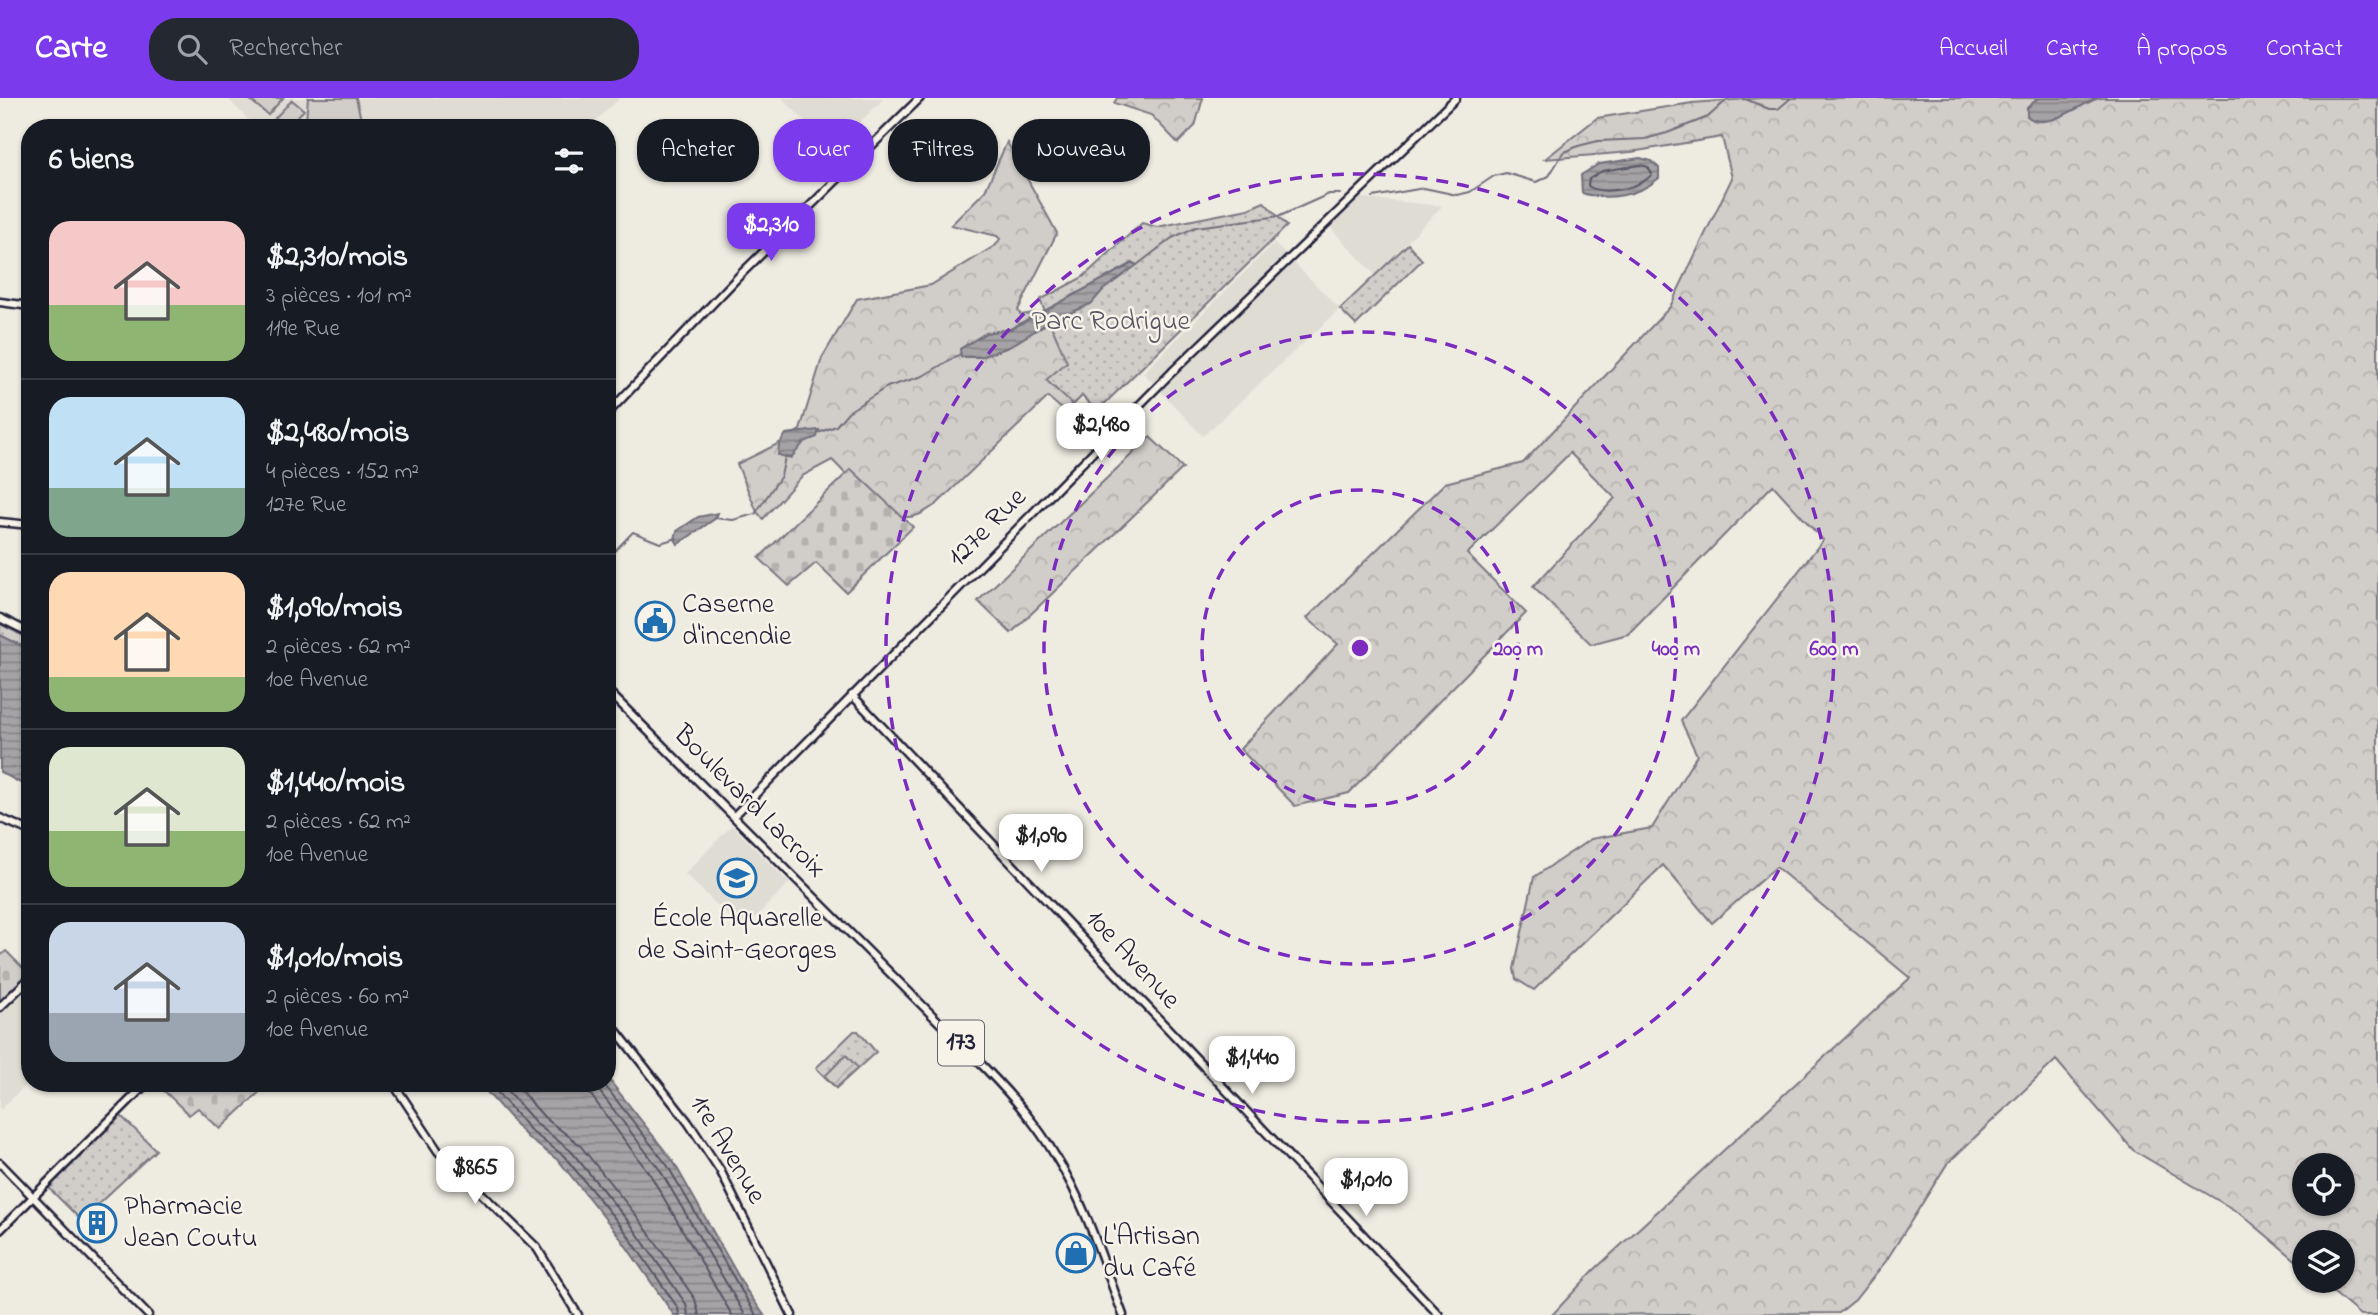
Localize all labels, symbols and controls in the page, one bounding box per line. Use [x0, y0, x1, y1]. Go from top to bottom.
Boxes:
search box [149, 18, 639, 81]
text: Carte [35, 25, 107, 73]
icon: search [173, 30, 211, 68]
text: Rechercher [229, 30, 342, 68]
text: Accueil [1939, 32, 2008, 67]
text: Carte [2046, 32, 2098, 67]
text: À propos [2136, 32, 2228, 67]
text: Contact [2266, 32, 2343, 67]
chip: Acheter [637, 119, 759, 182]
chip: Louer [773, 119, 874, 182]
chip: Filtres [888, 119, 998, 182]
chip: Nouveau [1012, 119, 1150, 182]
text: 6 biens [49, 139, 134, 183]
icon: filters [550, 142, 588, 180]
pin: $2,310 [714, 204, 828, 263]
text: $2,310 [743, 209, 799, 242]
text: $2,310/mois [266, 236, 408, 280]
icon: home [105, 249, 189, 333]
text: 3 pièces · 101 m² [266, 280, 412, 313]
park label: Parc Rodrigue [1032, 302, 1191, 343]
text: 119e Rue [266, 313, 340, 346]
pin: $2,480 [1044, 404, 1158, 463]
text: $2,480 [1072, 409, 1130, 442]
text: $2,480/mois [266, 412, 410, 456]
icon: home [105, 425, 189, 509]
text: 4 pièces · 152 m² [266, 456, 419, 489]
street label: 127e Rue [939, 479, 1037, 577]
text: 127e Rue [266, 489, 346, 522]
place label: Caserne d'incendie [682, 585, 792, 658]
text: $1,090/mois [266, 587, 403, 631]
icon: home [105, 600, 189, 684]
public building icon: Caserne d'incendie [634, 600, 676, 642]
text: 2 pièces · 62 m² [266, 631, 411, 664]
text: 200 m [1492, 635, 1543, 665]
text: 400 m [1652, 635, 1700, 665]
text: 600 m [1810, 635, 1858, 665]
centre of rings [1348, 636, 1372, 660]
text: 10e Avenue [266, 664, 368, 697]
street label: Boulevard Lacroix [662, 715, 835, 888]
text: $1,440/mois [266, 762, 405, 806]
icon: home [105, 775, 189, 859]
text: 2 pièces · 62 m² [266, 806, 411, 839]
pin: $1,090 [984, 814, 1098, 874]
text: $1,090 [1015, 820, 1067, 853]
text: 10e Avenue [266, 839, 368, 872]
school or university icon: École Aquarelle de Saint-Georges [716, 857, 758, 899]
place label: École Aquarelle de Saint-Georges [637, 899, 837, 972]
street label: 10e Avenue [1075, 901, 1190, 1020]
text: $1,010/mois [266, 937, 403, 981]
icon: home [105, 950, 189, 1034]
text: 2 pièces · 60 m² [266, 981, 409, 1014]
text: 10e Avenue [266, 1014, 368, 1047]
road number: 173 [938, 1020, 984, 1066]
pin: $1,440 [1195, 1037, 1309, 1096]
text: $1,440 [1225, 1042, 1279, 1075]
street label: 1re Avenue [678, 1088, 776, 1213]
pin: $865 [434, 1146, 516, 1206]
text: $865 [452, 1152, 498, 1185]
map controls [2292, 1153, 2355, 1293]
button: locate [2292, 1153, 2355, 1216]
pin: $1,010 [1309, 1158, 1423, 1218]
text: $1,010 [1340, 1164, 1392, 1197]
place label: Pharmacie Jean Coutu [124, 1187, 257, 1260]
building icon: Pharmacie Jean Coutu [76, 1202, 118, 1244]
place label: L'Artisan du Café [1103, 1217, 1200, 1290]
button: layers [2292, 1230, 2355, 1293]
shop icon: L'Artisan du Café [1055, 1232, 1097, 1274]

